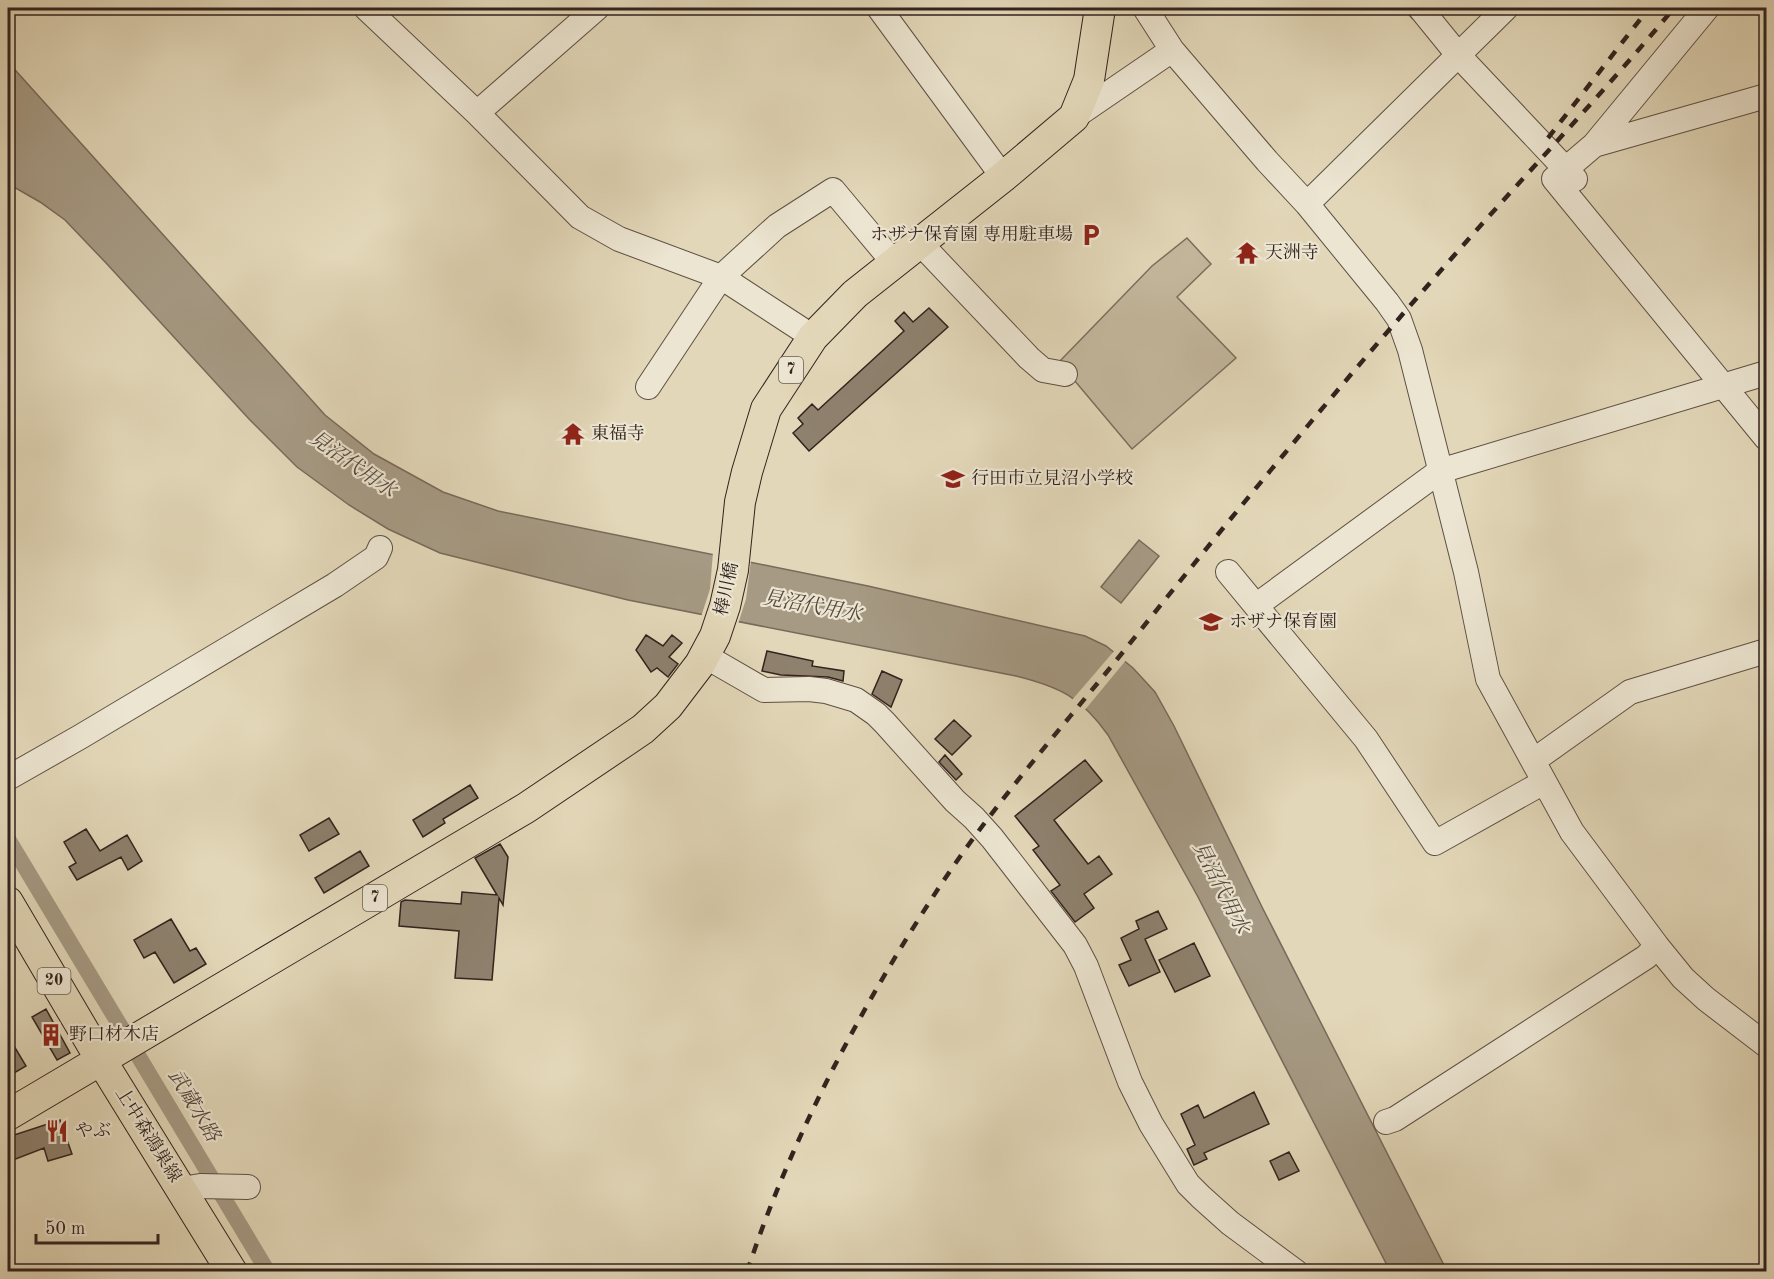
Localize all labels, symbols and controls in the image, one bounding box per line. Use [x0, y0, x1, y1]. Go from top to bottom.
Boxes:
parking icon: ホザナ保育園 専用駐車場 [1078, 222, 1104, 248]
place label: ホザナ保育園 専用駐車場 [870, 224, 1073, 244]
temple icon: 天洲寺 [1234, 240, 1260, 266]
place label: 天洲寺 [1265, 242, 1319, 262]
road number: 7 [779, 357, 803, 383]
temple icon: 東福寺 [560, 421, 586, 447]
place label: 東福寺 [591, 423, 645, 443]
water label: 見沼代用水 [305, 426, 401, 503]
school or university icon: 行田市立見沼小学校 [940, 466, 966, 492]
place label: 行田市立見沼小学校 [971, 468, 1133, 488]
street label: 棒川橋 [711, 560, 741, 617]
water label: 見沼代用水 [761, 586, 865, 626]
school or university icon: ホザナ保育園 [1198, 609, 1224, 635]
place label: ホザナ保育園 [1229, 611, 1337, 631]
water label: 見沼代用水 [1188, 838, 1254, 939]
road number: 7 [363, 885, 387, 911]
road number: 20 [38, 968, 70, 994]
building icon: 野口材木店 [38, 1022, 64, 1048]
place label: 野口材木店 [69, 1024, 159, 1044]
water label: 武蔵水路 [164, 1066, 225, 1147]
street label: 上中森鴻巣線 [112, 1083, 186, 1186]
restaurant icon: やぶ [44, 1118, 70, 1144]
place label: やぶ [75, 1121, 111, 1140]
scale bar [36, 1207, 158, 1245]
text: 50 m [45, 1220, 85, 1238]

